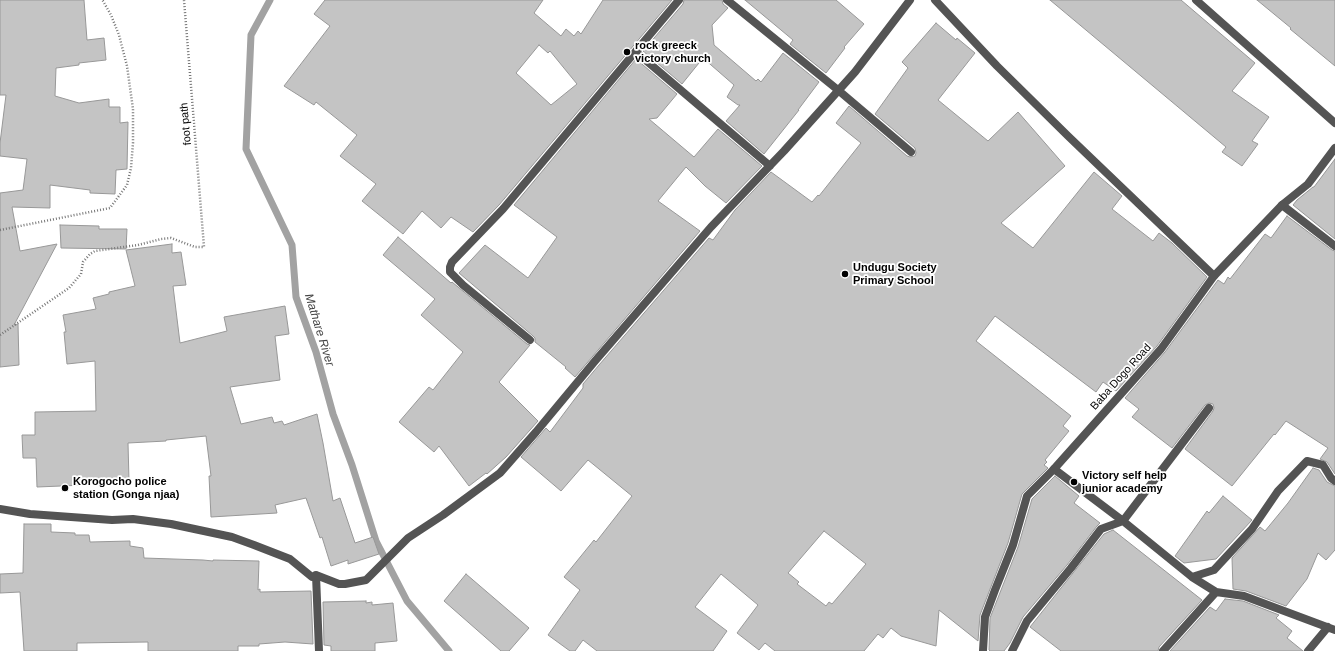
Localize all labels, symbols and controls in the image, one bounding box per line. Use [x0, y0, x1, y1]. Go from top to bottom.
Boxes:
place label: rock greeck victory church [635, 39, 711, 65]
marker: rock greeck victory church [622, 47, 632, 57]
street label: foot path [178, 102, 194, 146]
place label: Undugu Society Primary School [853, 261, 937, 287]
marker: Undugu Society Primary School [840, 269, 850, 279]
water label: Mathare River [301, 292, 337, 368]
street label: Baba Dogo Road [1088, 341, 1154, 413]
place label: Victory self help junior academy [1082, 469, 1167, 495]
place label: Korogocho police station (Gonga njaa) [73, 475, 179, 501]
marker: Victory self help junior academy [1069, 477, 1079, 487]
marker: Korogocho police station (Gonga njaa) [60, 483, 70, 493]

